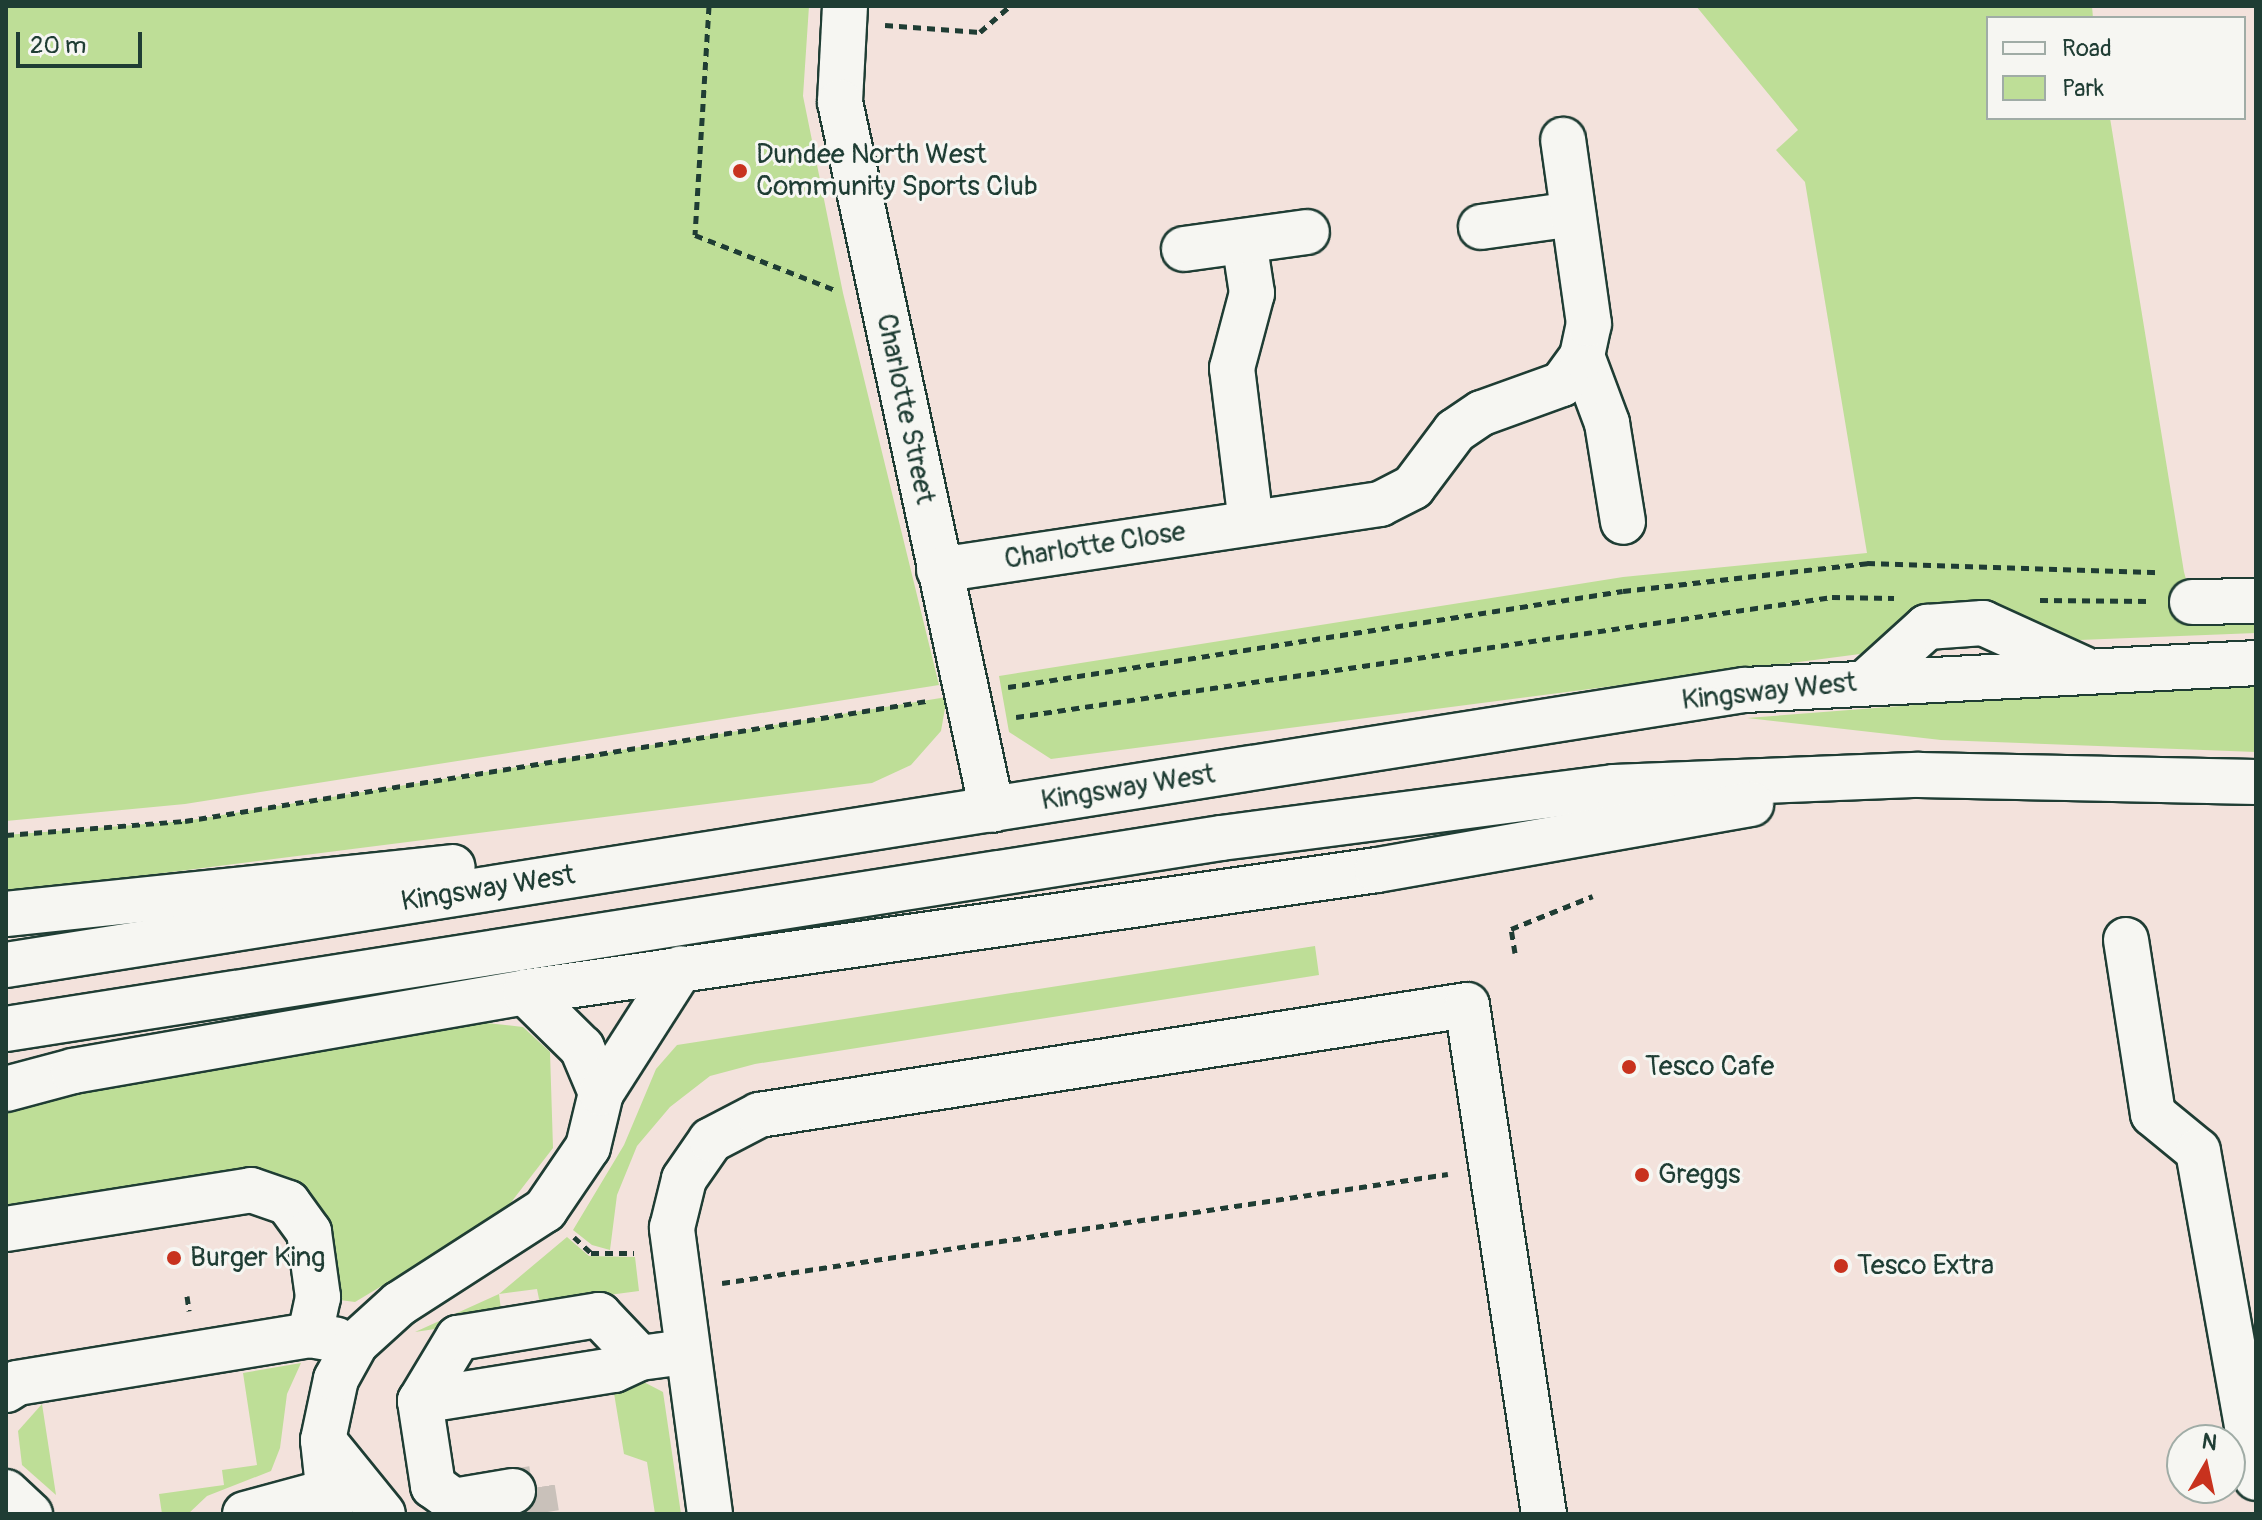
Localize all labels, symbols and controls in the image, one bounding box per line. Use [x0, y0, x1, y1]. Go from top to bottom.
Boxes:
scale bar [20, 16, 146, 66]
legend [1986, 16, 2246, 120]
text: 20 m [30, 31, 86, 60]
text: Road [2062, 34, 2112, 63]
text: Park [2062, 74, 2104, 103]
place label: Dundee North West Community Sports Club [756, 138, 1038, 204]
marker: Dundee North West Community Sports Club [731, 162, 749, 180]
street label: Charlotte Street [868, 311, 942, 507]
street label: Charlotte Close [1002, 515, 1188, 577]
street label: Kingsway West [1680, 666, 1858, 718]
street label: Kingsway West [1039, 758, 1217, 818]
street label: Kingsway West [399, 859, 577, 919]
place label: Tesco Cafe [1645, 1050, 1774, 1084]
marker: Tesco Cafe [1620, 1058, 1638, 1076]
place label: Greggs [1658, 1158, 1740, 1192]
marker: Greggs [1633, 1166, 1651, 1184]
place label: Burger King [190, 1241, 325, 1275]
marker: Burger King [165, 1249, 183, 1267]
place label: Tesco Extra [1857, 1249, 1994, 1283]
marker: Tesco Extra [1832, 1257, 1850, 1275]
north arrow [2166, 1424, 2246, 1504]
text: N [2200, 1427, 2219, 1457]

